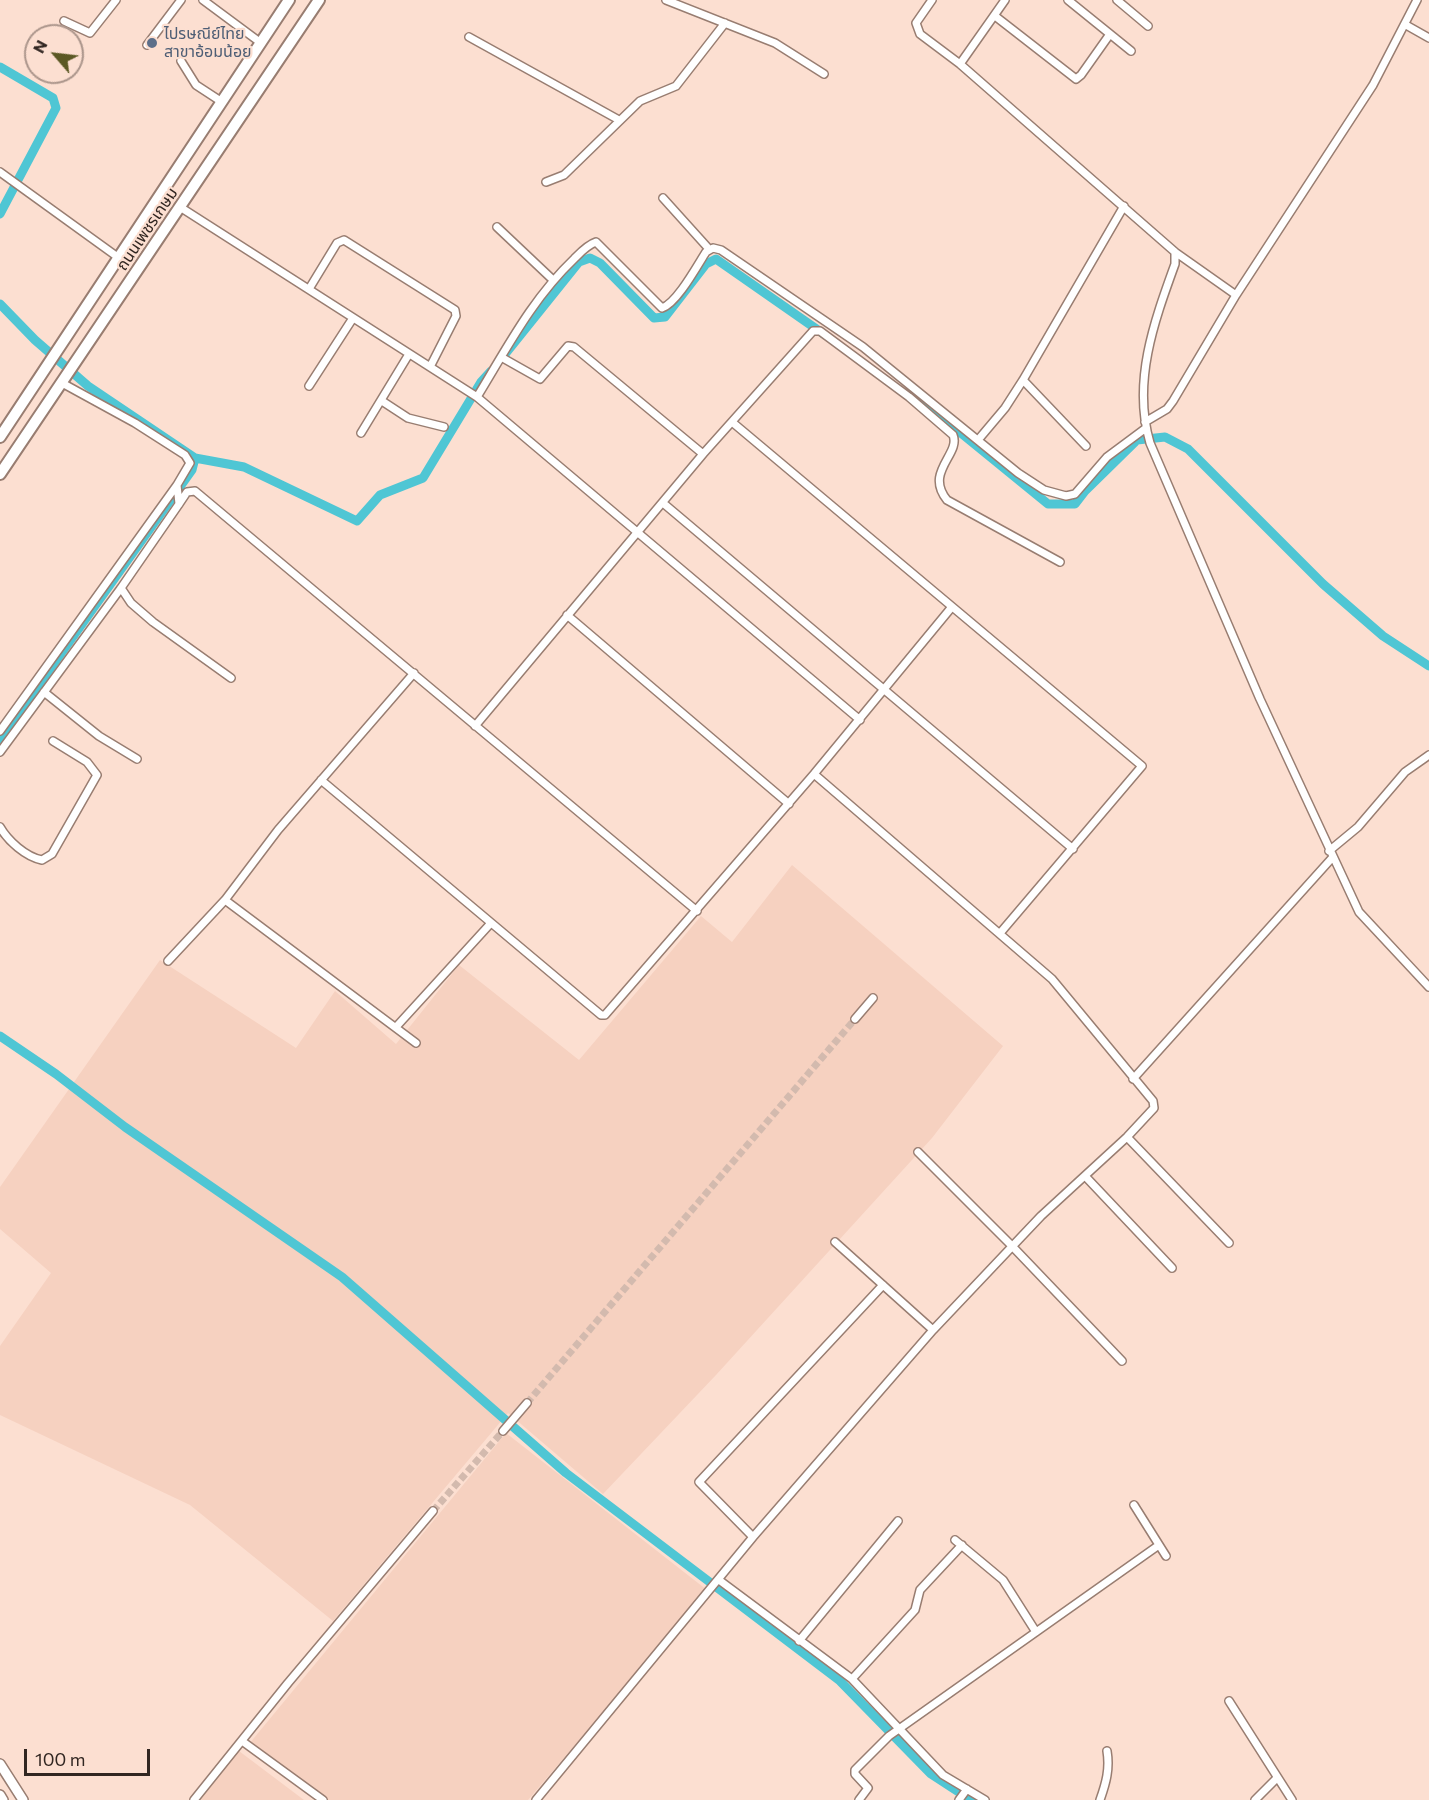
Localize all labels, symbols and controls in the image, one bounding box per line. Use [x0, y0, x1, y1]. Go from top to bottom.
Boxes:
north arrow [24, 24, 84, 84]
place label: ไปรษณีย์ไทย สาขาอ้อมน้อย [164, 24, 252, 62]
text: N [28, 36, 51, 56]
marker: ไปรษณีย์ไทย สาขาอ้อมน้อย [145, 36, 159, 50]
street label: ถนนเพชรเกษม [112, 184, 182, 274]
scale bar [27, 1737, 153, 1775]
text: 100 m [35, 1748, 85, 1770]

